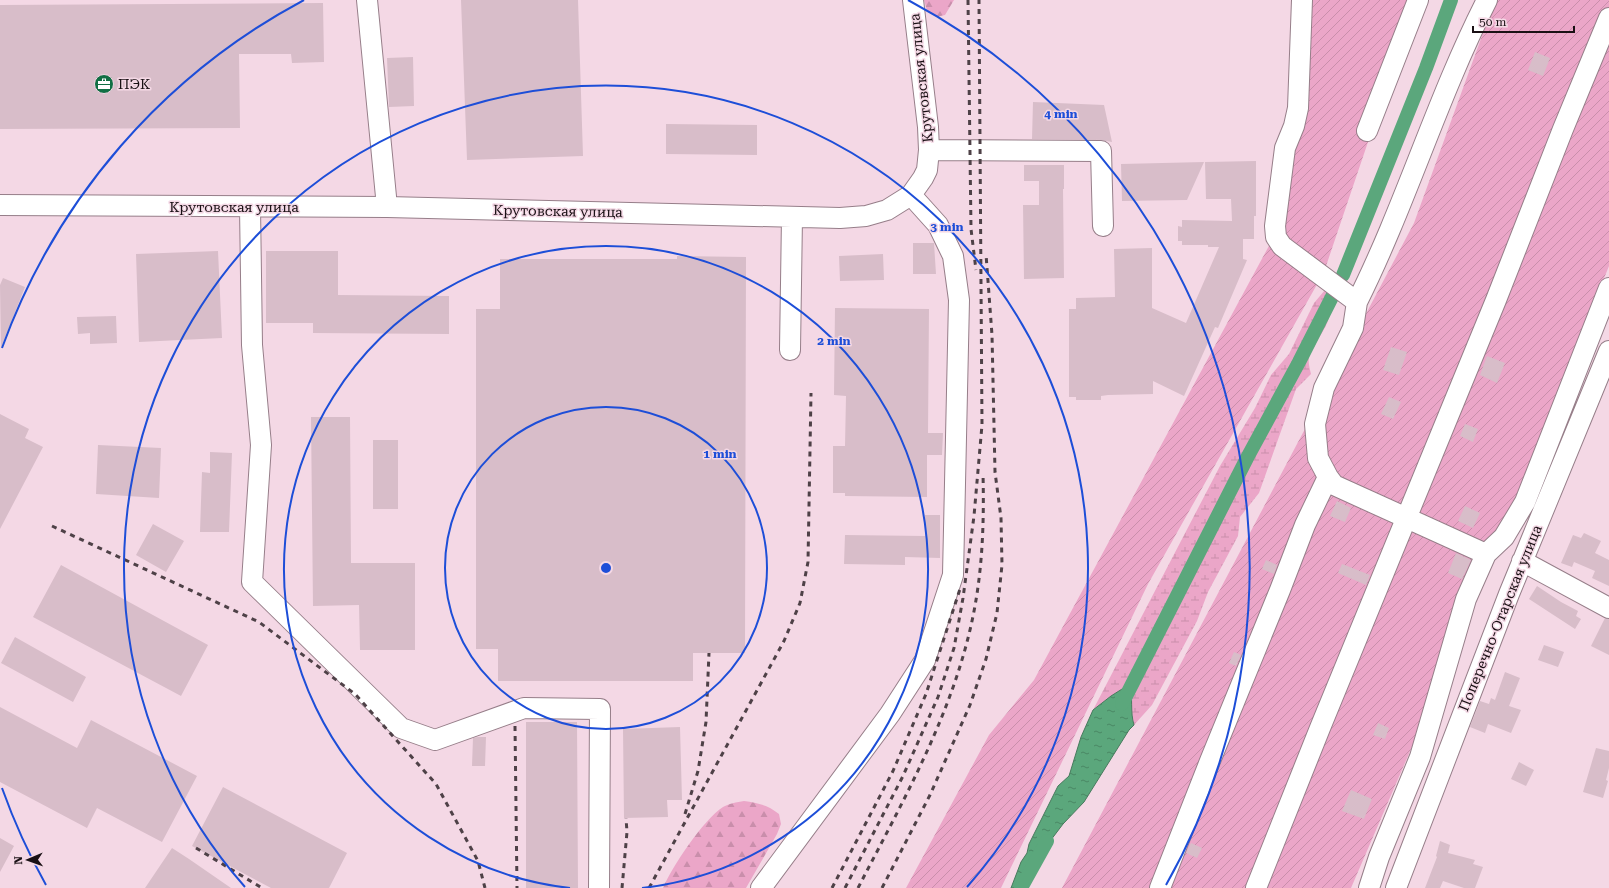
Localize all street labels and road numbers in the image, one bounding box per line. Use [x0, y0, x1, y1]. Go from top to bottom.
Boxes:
street label: Крутовская улица [906, 12, 936, 143]
street label: Крутовская улица [169, 199, 299, 215]
street label: Крутовская улица [493, 202, 623, 220]
street label: Поперечно-Отарская улица [1455, 522, 1545, 713]

